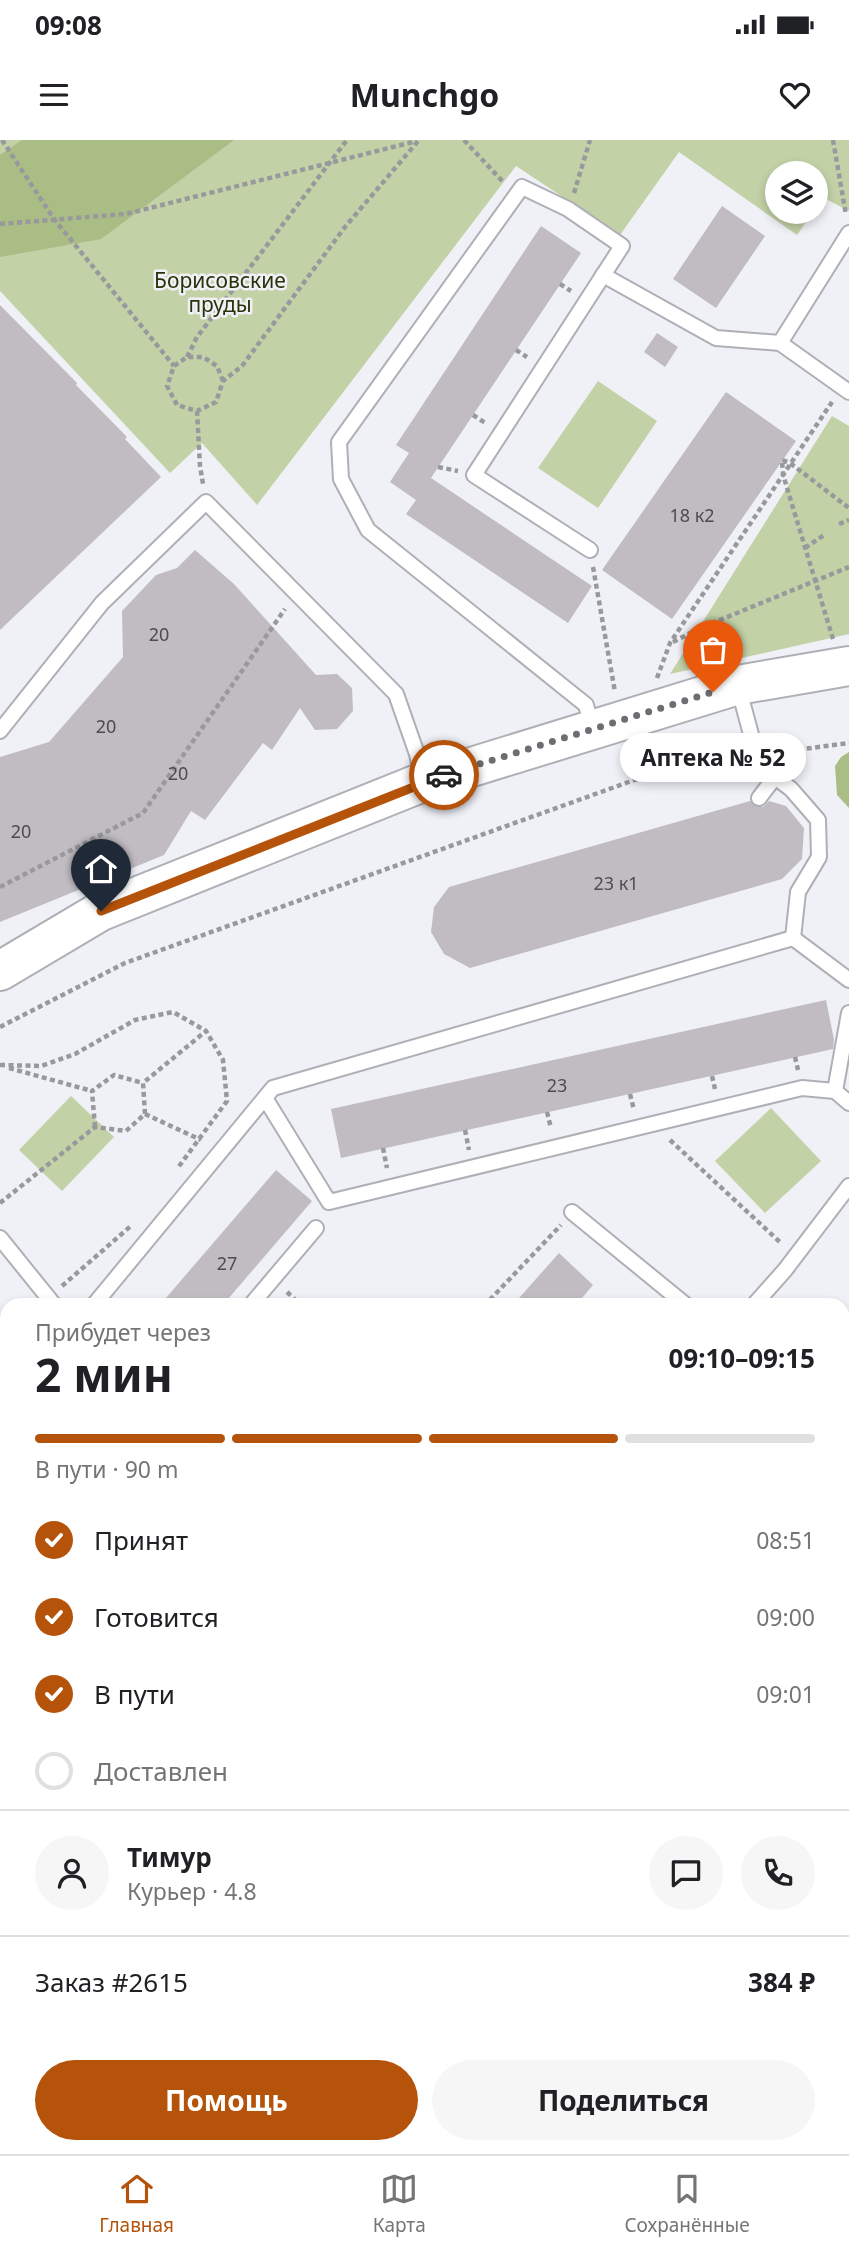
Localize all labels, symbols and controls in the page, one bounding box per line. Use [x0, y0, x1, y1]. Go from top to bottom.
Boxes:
text: 09:08 [35, 7, 102, 43]
text: Munchgo [350, 73, 499, 116]
icon: menu [35, 76, 73, 114]
icon: heart [776, 76, 814, 114]
map controls [765, 161, 828, 224]
button: layers [765, 161, 828, 224]
park label: Борисовские пруды [154, 266, 286, 318]
house number: 18 к2 [669, 503, 715, 527]
pin [683, 620, 743, 692]
house number: 20 [149, 622, 169, 646]
icon: bag [694, 631, 732, 669]
house number: 20 [96, 714, 116, 738]
callout: Аптека № 52 [620, 734, 806, 783]
courier [409, 740, 479, 810]
text: Аптека № 52 [640, 741, 786, 773]
icon: car [425, 756, 463, 794]
house number: 20 [168, 761, 188, 785]
house number: 20 [11, 819, 31, 843]
pin [71, 839, 131, 911]
icon: home [82, 850, 120, 888]
house number: 23 к1 [593, 871, 639, 895]
house number: 23 [547, 1073, 567, 1097]
house number: 27 [217, 1251, 237, 1275]
text: Прибудет через [35, 1316, 211, 1348]
text: 09:10–09:15 [668, 1340, 815, 1376]
text: 2 мин [35, 1343, 173, 1405]
text: В пути · 90 m [35, 1453, 178, 1485]
icon: check [35, 1521, 73, 1559]
text: Принят [94, 1522, 188, 1558]
text: 08:51 [756, 1524, 815, 1556]
icon: check [35, 1598, 73, 1636]
text: Готовится [94, 1599, 219, 1635]
text: 09:00 [756, 1601, 815, 1633]
icon: check [35, 1675, 73, 1713]
text: В пути [94, 1676, 175, 1712]
text: 09:01 [756, 1678, 815, 1710]
text: Доставлен [94, 1753, 228, 1789]
button: person [35, 1836, 109, 1910]
button: chat [649, 1836, 723, 1910]
button: phone [741, 1836, 815, 1910]
text: Тимур [127, 1839, 212, 1875]
text: Курьер · 4.8 [127, 1875, 257, 1907]
text: Заказ #2615 [35, 1964, 188, 2000]
text: 384 ₽ [748, 1964, 815, 2000]
button: Помощь [35, 2060, 418, 2140]
button: Поделиться [432, 2060, 815, 2140]
tab: Главная [99, 2170, 174, 2238]
tab: Карта [373, 2170, 426, 2238]
tab: Сохранённые [624, 2170, 750, 2238]

